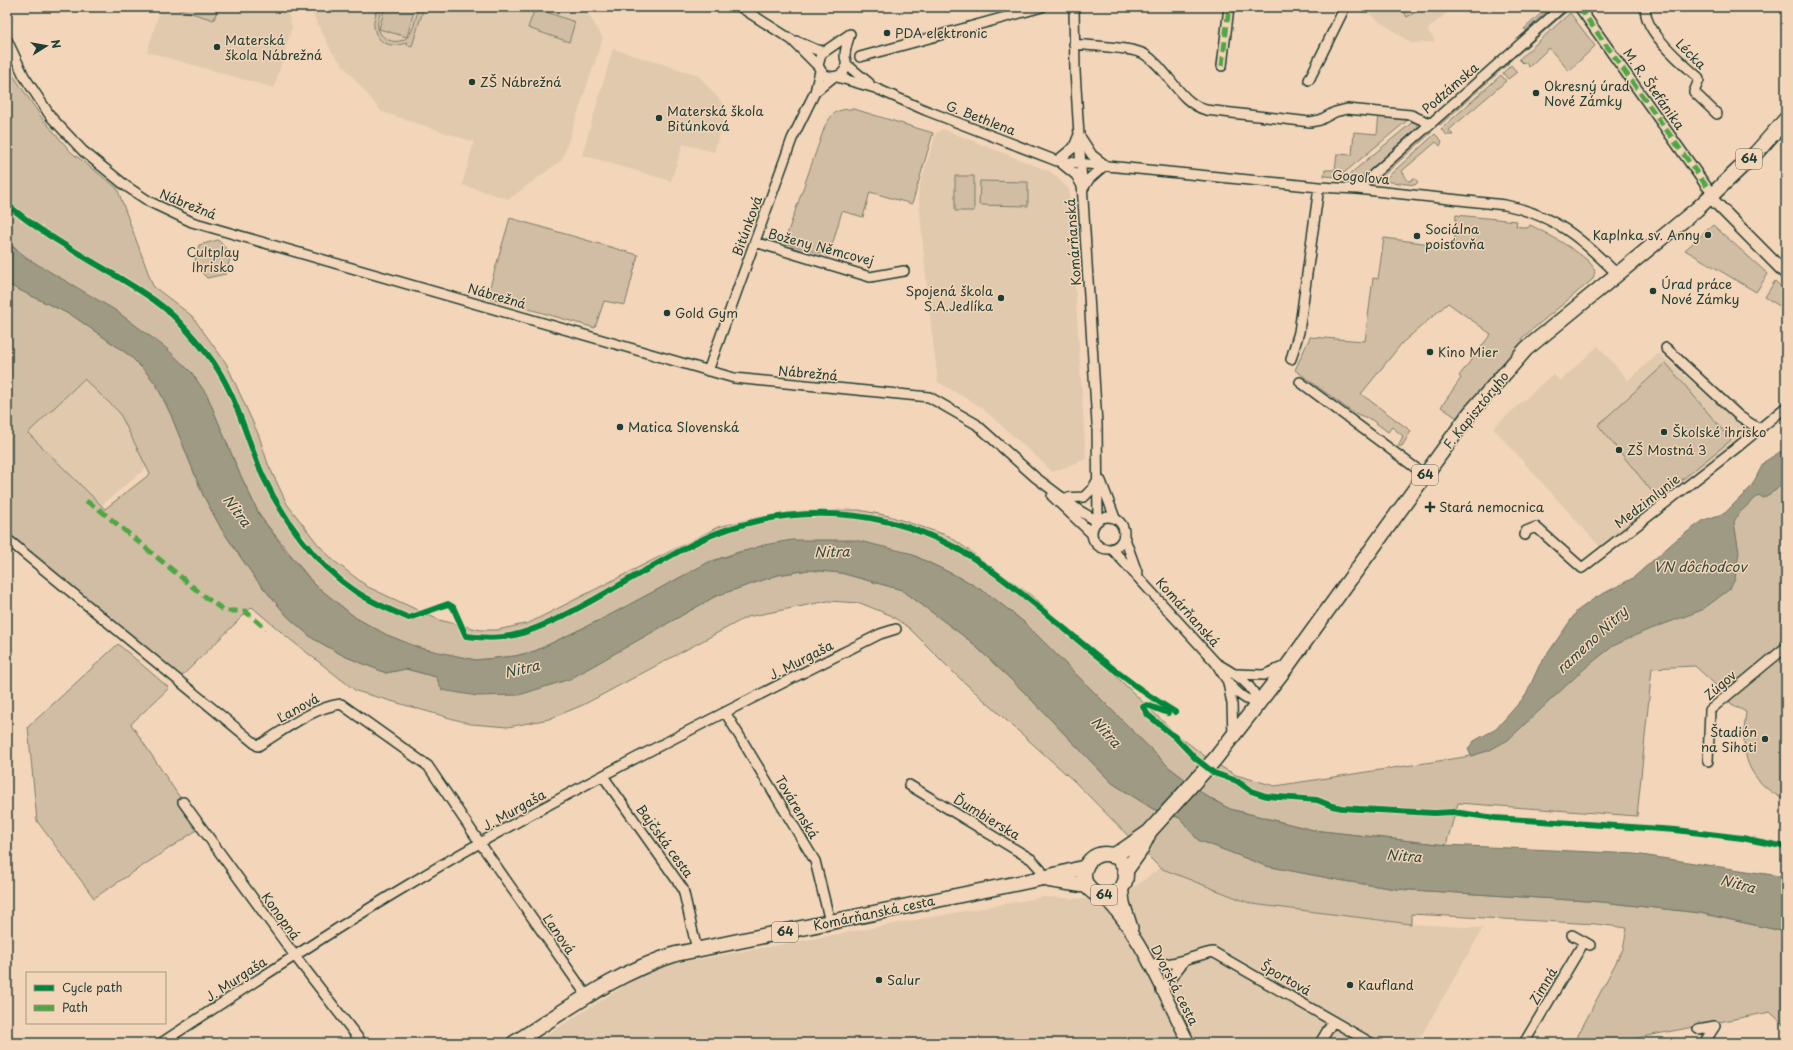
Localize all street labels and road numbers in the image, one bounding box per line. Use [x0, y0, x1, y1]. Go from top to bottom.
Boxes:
street label: Lécka [1672, 34, 1711, 74]
street label: M. R. Štefánika [1619, 44, 1690, 134]
street label: Podzámska [1417, 57, 1483, 118]
street label: G. Bethlena [944, 96, 1020, 140]
road number: 64 [1736, 149, 1762, 169]
street label: Gogoľova [1331, 165, 1391, 188]
street label: Nábrežná [157, 184, 220, 224]
street label: Bitúnková [727, 193, 766, 258]
street label: Komárňanská [1060, 197, 1085, 286]
street label: Boženy Němcovej [766, 223, 876, 270]
street label: Nábrežná [466, 278, 529, 313]
street label: Nábrežná [777, 360, 840, 385]
street label: F. Kapisztóryho [1438, 367, 1513, 452]
road number: 64 [1412, 465, 1438, 485]
street label: Medzimlynie [1610, 469, 1683, 532]
street label: Komárňanská [1152, 573, 1225, 651]
street label: J. Murgaša [765, 635, 837, 684]
street label: Zúgov [1699, 665, 1740, 704]
street label: Ľanová [273, 688, 322, 727]
street label: Továrenská [771, 771, 824, 843]
street label: J. Murgaša [479, 784, 550, 835]
street label: Ďumbierska [950, 789, 1025, 844]
street label: Bajčská cesta [632, 800, 699, 882]
road number: 64 [1091, 885, 1117, 905]
street label: Konopná [258, 888, 306, 944]
street label: Komárňanská cesta [811, 890, 937, 935]
street label: Ľanová [539, 910, 580, 958]
road number: 64 [772, 922, 798, 942]
street label: Dvorská cesta [1147, 941, 1204, 1029]
street label: J. Murgaša [201, 951, 271, 1006]
street label: Športová [1258, 956, 1315, 1000]
street label: Zimná [1524, 963, 1561, 1008]

